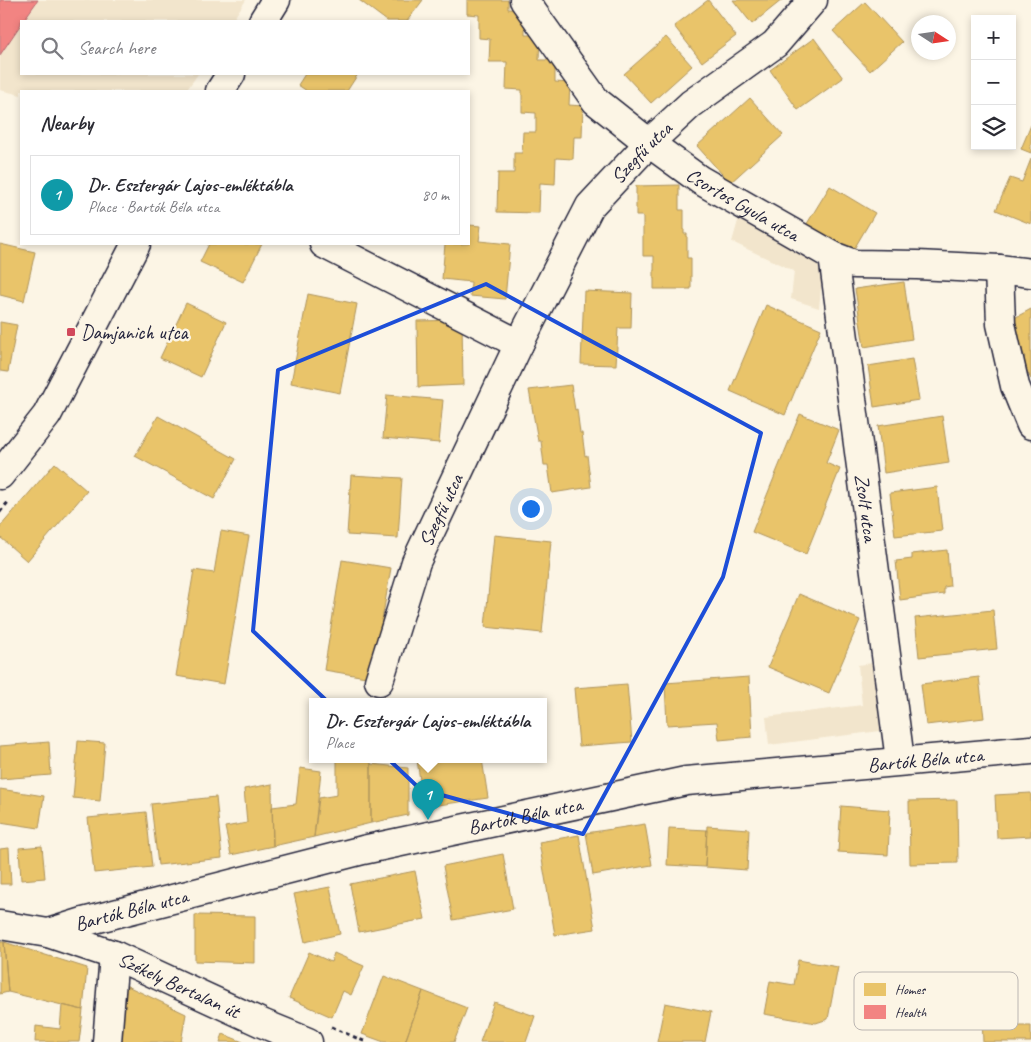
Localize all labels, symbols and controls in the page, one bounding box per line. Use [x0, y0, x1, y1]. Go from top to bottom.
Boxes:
north arrow [911, 15, 956, 60]
map controls [971, 15, 1016, 150]
button: + [971, 15, 1016, 60]
search box [20, 20, 470, 75]
icon: search [38, 34, 66, 62]
text: Search here [78, 36, 155, 60]
button: − [971, 60, 1016, 105]
button: layers [971, 105, 1016, 150]
text: Nearby [40, 110, 93, 136]
street label: Szegfű utca [605, 115, 678, 189]
street label: Csortos Gyula utca [682, 162, 805, 247]
text: Dr. Esztergár Lajos-emléktábla [88, 173, 293, 197]
text: 1 [53, 185, 61, 205]
text: 80 m [422, 185, 449, 205]
text: Place · Bartók Béla utca [88, 197, 219, 217]
place label: Damjanich utca [81, 320, 189, 345]
marker: Damjanich utca [65, 326, 77, 338]
street label: Szegfű utca [413, 468, 469, 550]
street label: Zsolt utca [850, 473, 884, 545]
your location [518, 496, 544, 522]
popup [309, 698, 547, 763]
text: Dr. Esztergár Lajos-emléktábla [326, 709, 530, 733]
text: Place [326, 733, 354, 753]
street label: Bartók Béla utca [867, 742, 986, 777]
pin: 1 [412, 779, 444, 820]
street label: Bartók Béla utca [466, 791, 586, 840]
street label: Bartók Béla utca [71, 883, 192, 936]
street label: Székely Bertalan út [114, 946, 246, 1025]
legend [854, 972, 1018, 1030]
text: Homes [895, 981, 926, 998]
text: Health [895, 1004, 927, 1021]

